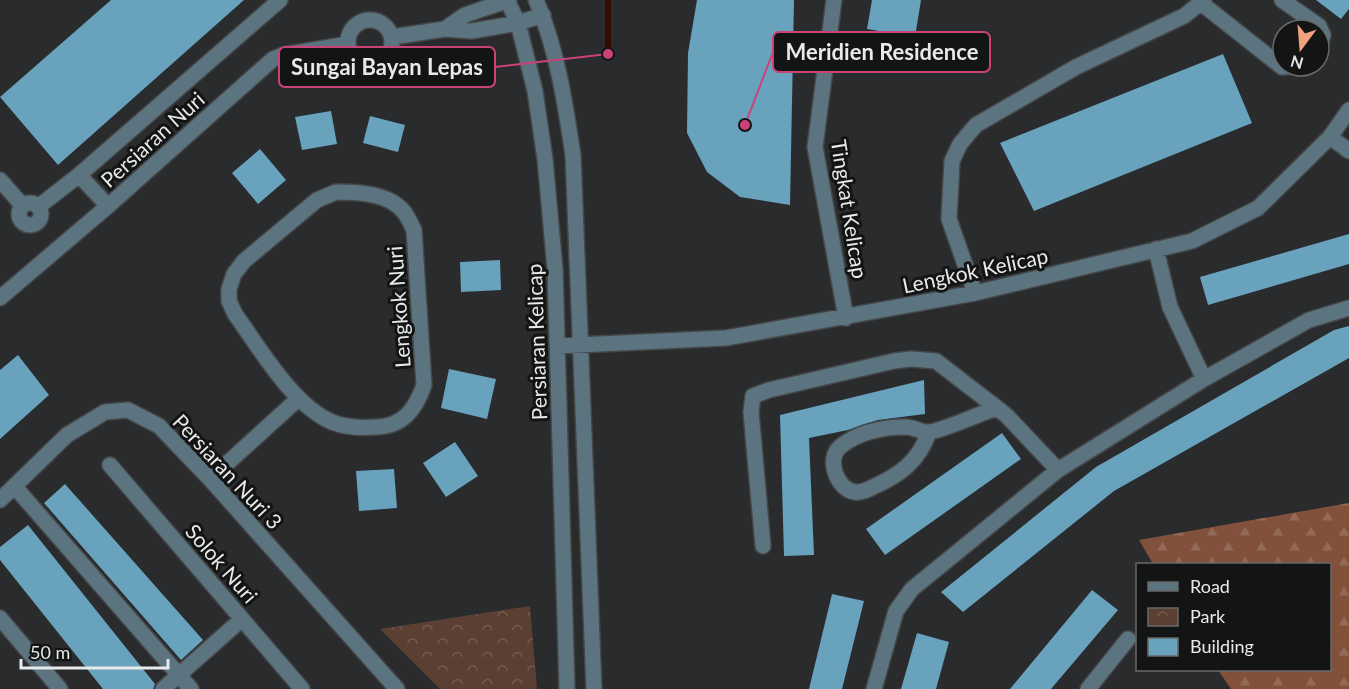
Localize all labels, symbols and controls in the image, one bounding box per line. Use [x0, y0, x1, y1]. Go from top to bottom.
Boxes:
north arrow [1271, 18, 1331, 78]
callout: Meridien Residence [773, 32, 990, 72]
text: Meridien Residence [786, 38, 979, 65]
callout: Sungai Bayan Lepas [279, 47, 495, 87]
text: N [1288, 52, 1305, 74]
text: Sungai Bayan Lepas [291, 53, 483, 80]
street label: Persiaran Nuri [95, 86, 209, 192]
street label: Tingkat Kelicap [827, 138, 873, 280]
street label: Lengkok Kelicap [900, 242, 1050, 298]
street label: Lengkok Nuri [381, 245, 415, 369]
street label: Persiaran Kelicap [521, 263, 551, 421]
street label: Persiaran Nuri 3 [168, 408, 288, 534]
street label: Solok Nuri [181, 518, 263, 608]
legend [1136, 563, 1331, 671]
text: Road [1190, 575, 1230, 597]
text: Park [1190, 605, 1226, 627]
scale bar [21, 632, 168, 670]
text: Building [1190, 635, 1254, 657]
text: 50 m [30, 641, 70, 663]

